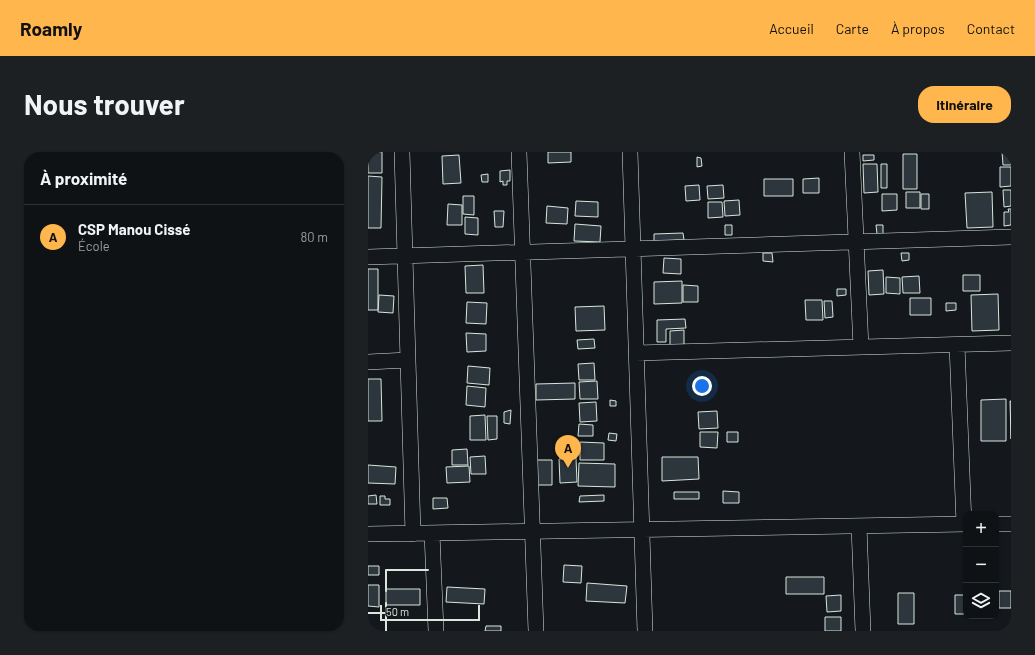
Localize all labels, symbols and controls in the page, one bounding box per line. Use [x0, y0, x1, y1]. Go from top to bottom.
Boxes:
text: Roamly [20, 17, 82, 40]
text: Accueil [769, 20, 814, 37]
text: Carte [836, 20, 869, 37]
text: À propos [891, 20, 945, 37]
text: Contact [967, 20, 1015, 37]
button: Itinéraire [918, 86, 1011, 123]
text: Nous trouver [24, 87, 185, 121]
text: À proximité [40, 168, 127, 188]
text: CSP Manou Cissé [78, 220, 190, 238]
text: A [49, 229, 57, 245]
text: 80 m [301, 229, 328, 245]
text: École [78, 238, 110, 254]
your location [692, 376, 712, 396]
pin: A [555, 435, 581, 468]
map controls [963, 511, 999, 619]
button: + [963, 511, 999, 547]
button: − [963, 547, 999, 583]
button: layers [963, 583, 999, 619]
scale bar [380, 603, 480, 622]
text: 50 m [386, 605, 409, 618]

